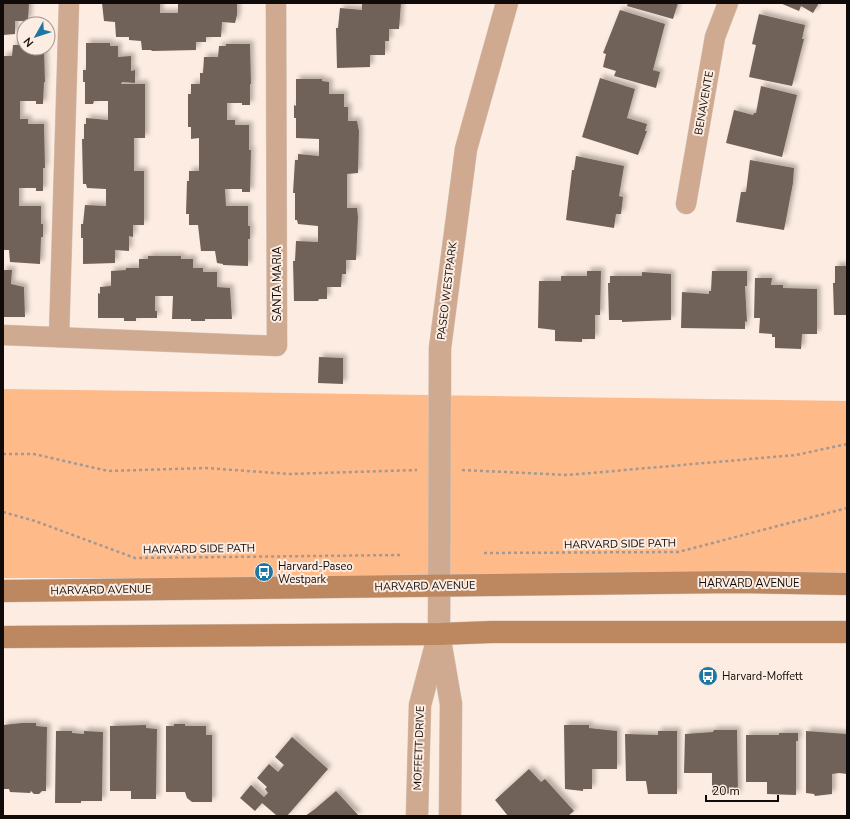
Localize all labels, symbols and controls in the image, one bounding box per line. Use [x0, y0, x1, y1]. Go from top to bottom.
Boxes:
north arrow [16, 16, 56, 56]
text: N [20, 34, 37, 50]
street label: BENAVENTE [691, 70, 717, 136]
street label: PASEO WESTPARK [434, 240, 461, 341]
street label: SANTA MARIA [270, 246, 285, 322]
street label: HARVARD SIDE PATH [564, 536, 676, 552]
street label: HARVARD SIDE PATH [143, 541, 255, 557]
place label: Harvard-Paseo Westpark [278, 559, 353, 587]
bus stop icon: Harvard-Paseo Westpark [253, 561, 275, 583]
street label: HARVARD AVENUE [699, 576, 799, 591]
street label: HARVARD AVENUE [374, 578, 476, 594]
street label: HARVARD AVENUE [50, 582, 152, 598]
bus stop icon: Harvard-Moffett [697, 665, 719, 687]
place label: Harvard-Moffett [722, 669, 803, 684]
street label: MOFFETT DRIVE [410, 705, 428, 791]
scale bar [706, 777, 778, 803]
text: 20 m [712, 783, 740, 799]

